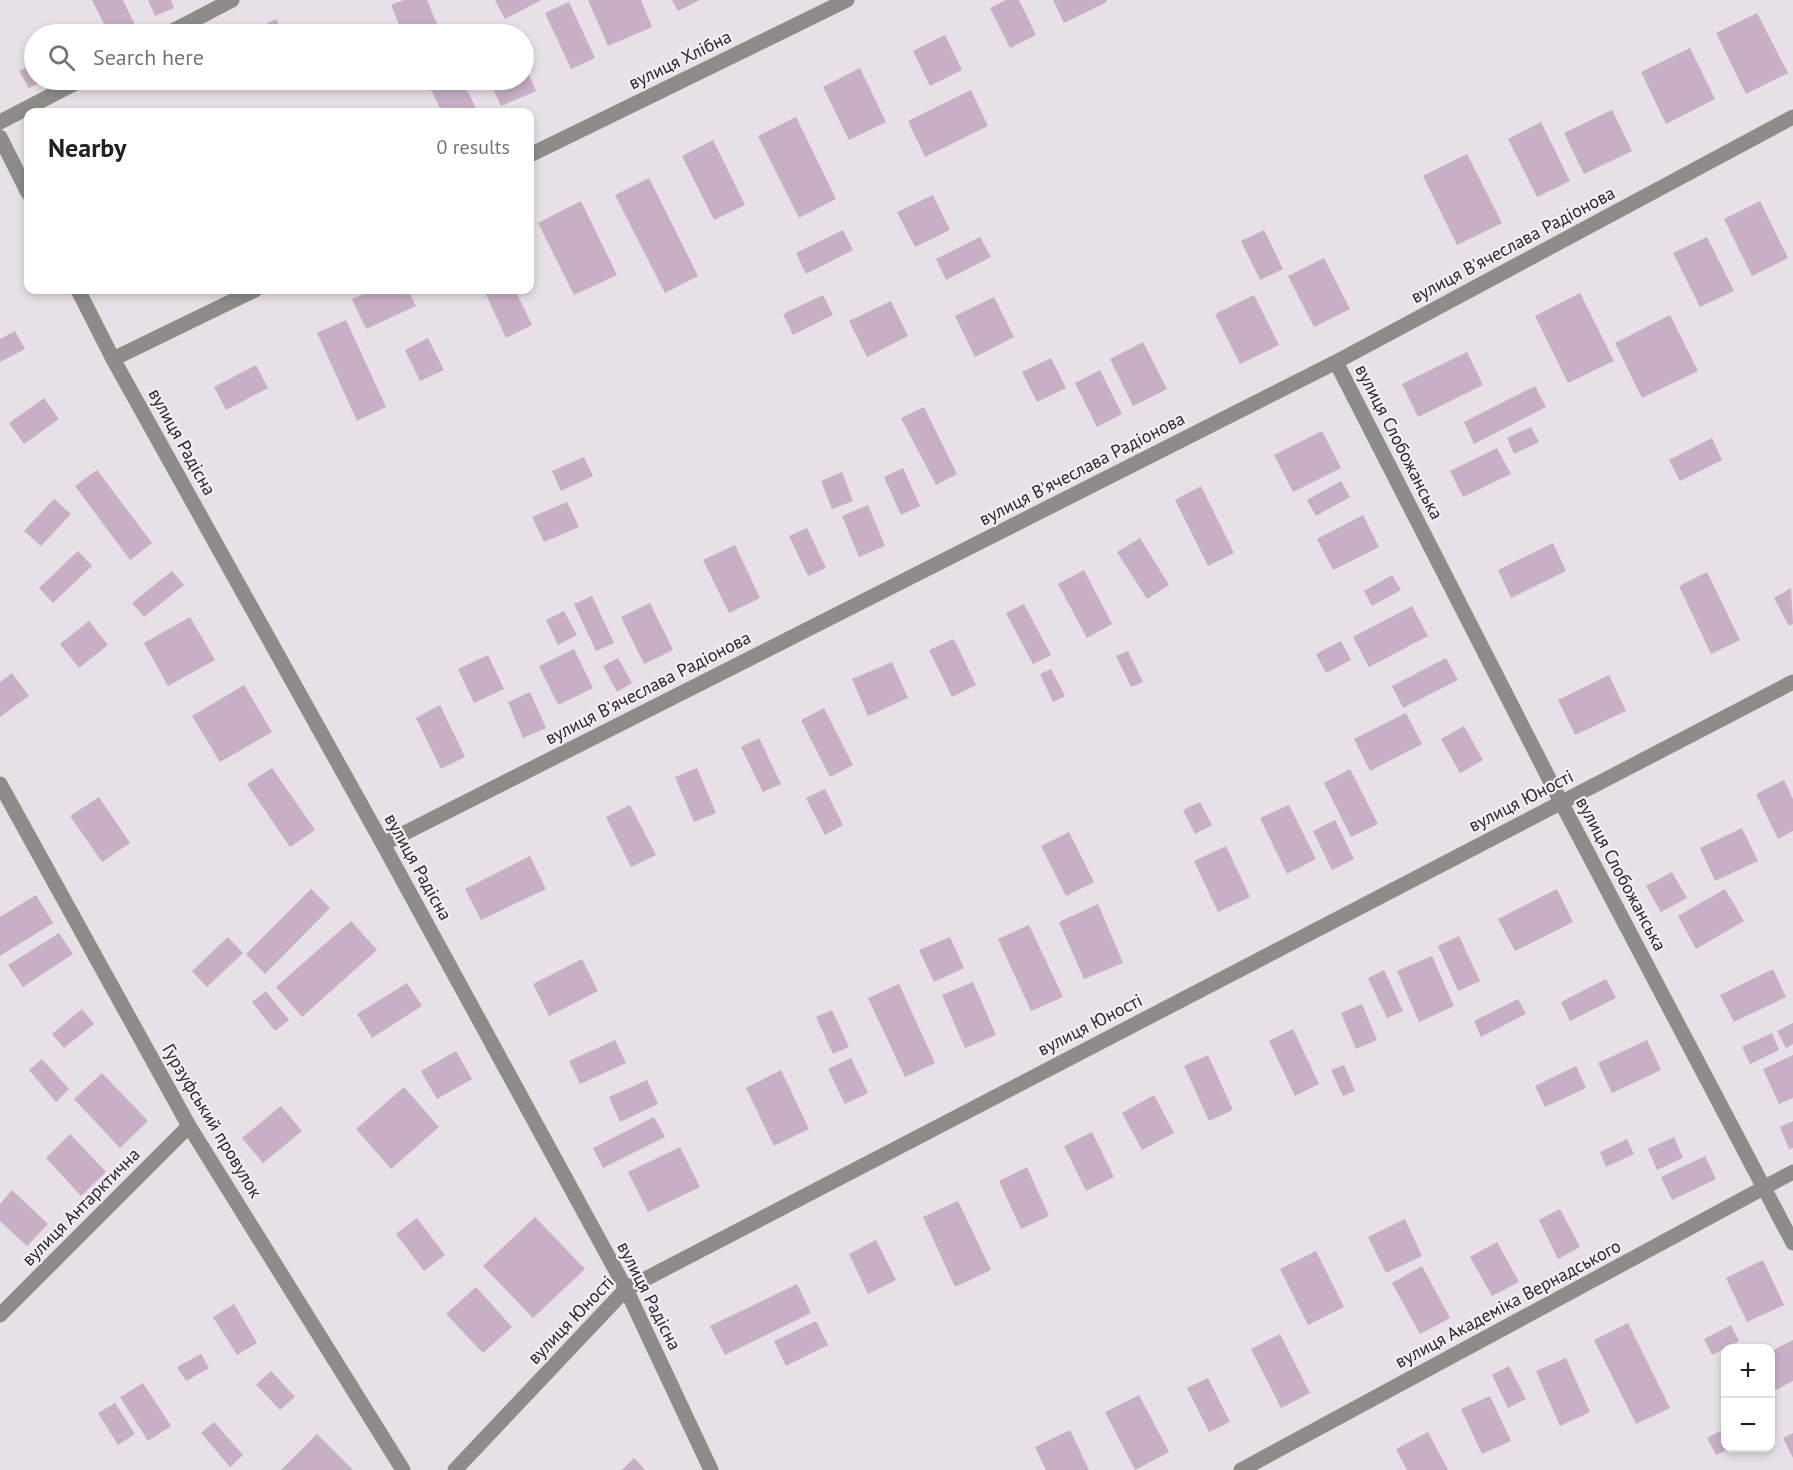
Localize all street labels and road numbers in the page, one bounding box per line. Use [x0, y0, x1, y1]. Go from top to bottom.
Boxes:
street label: вулиця Хлібна [625, 25, 735, 94]
street label: вулиця В'ячеслава Радіонова [1407, 181, 1619, 308]
street label: вулиця Слобожанська [1350, 360, 1449, 523]
street label: вулиця Радісна [144, 384, 221, 499]
street label: вулиця В'ячеслава Радіонова [975, 407, 1189, 531]
street label: вулиця В'ячеслава Радіонова [541, 626, 755, 750]
street label: вулиця Юності [1465, 764, 1577, 837]
street label: вулиця Слобожанська [1571, 793, 1672, 955]
street label: вулиця Радісна [380, 809, 457, 924]
street label: вулиця Юності [1034, 988, 1146, 1061]
street label: Гурзуфський провулок [157, 1040, 268, 1202]
street label: вулиця Антарктична [17, 1143, 145, 1271]
street label: вулиця Академіка Вернадського [1391, 1234, 1625, 1373]
street label: вулиця Радісна [612, 1238, 687, 1354]
street label: вулиця Юності [523, 1270, 619, 1369]

